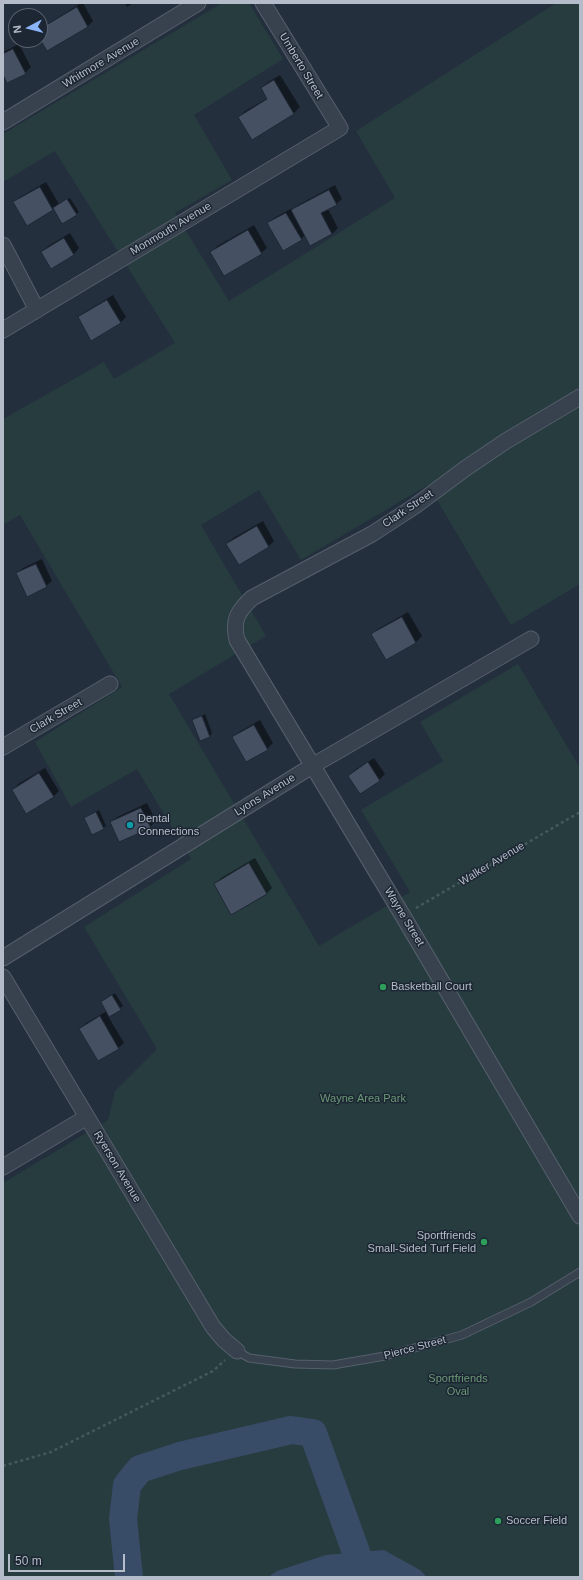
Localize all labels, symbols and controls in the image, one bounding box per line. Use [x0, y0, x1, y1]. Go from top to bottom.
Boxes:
north arrow [8, 8, 48, 48]
text: N [11, 25, 24, 34]
street label: Umberto Street [276, 31, 326, 101]
street label: Whitmore Avenue [60, 35, 142, 91]
street label: Monmouth Avenue [128, 200, 214, 258]
street label: Clark Street [380, 487, 436, 531]
street label: Clark Street [28, 696, 84, 736]
street label: Lyons Avenue [232, 771, 298, 819]
place label: Dental Connections [138, 812, 199, 838]
marker: Dental Connections [125, 820, 135, 830]
street label: Walker Avenue [457, 839, 527, 889]
street label: Wayne Street [381, 885, 427, 949]
place label: Basketball Court [391, 980, 472, 994]
marker: Basketball Court [378, 982, 388, 992]
park label: Wayne Area Park [320, 1092, 406, 1106]
street label: Ryerson Avenue [90, 1129, 144, 1205]
place label: Sportfriends Small-Sided Turf Field [368, 1229, 476, 1255]
marker: Sportfriends Small-Sided Turf Field [479, 1237, 489, 1247]
street label: Pierce Street [383, 1333, 447, 1363]
park label: Sportfriends Oval [428, 1372, 488, 1398]
place label: Soccer Field [506, 1514, 567, 1528]
marker: Soccer Field [493, 1516, 503, 1526]
scale bar [10, 1546, 127, 1572]
text: 50 m [15, 1554, 42, 1568]

